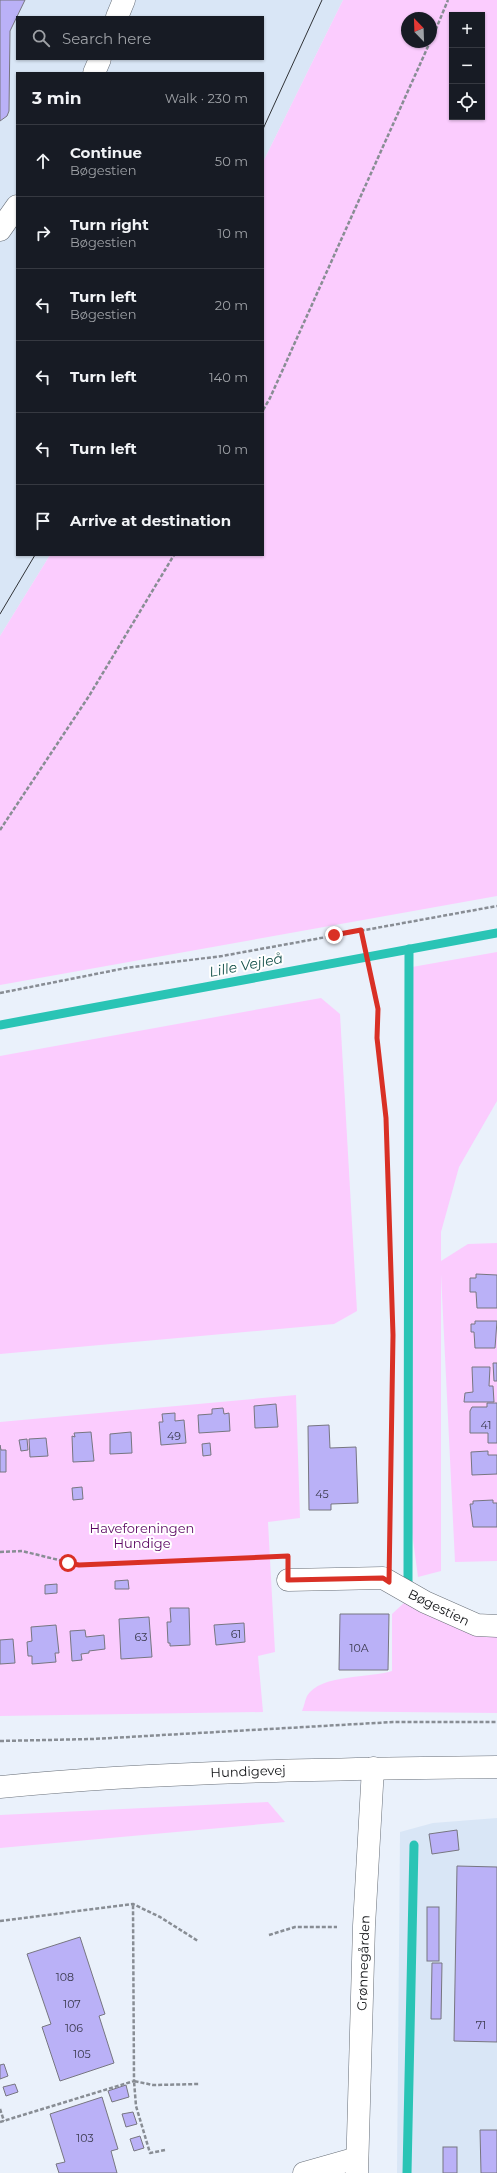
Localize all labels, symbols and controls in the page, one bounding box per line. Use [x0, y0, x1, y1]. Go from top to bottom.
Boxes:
north arrow [401, 12, 437, 48]
map controls [449, 12, 485, 120]
button: + [449, 12, 485, 48]
search box [16, 16, 264, 60]
icon: search [30, 27, 52, 49]
text: Search here [62, 29, 151, 48]
button: − [449, 48, 485, 84]
button: locate [449, 84, 485, 120]
text: 3 min [32, 88, 82, 108]
text: Walk · 230 m [165, 90, 248, 106]
text: Continue [70, 143, 142, 162]
icon: ahead [32, 150, 54, 172]
text: 50 m [215, 153, 248, 169]
text: Bøgestien [70, 162, 136, 178]
text: Turn right [70, 215, 149, 234]
icon: right [32, 222, 54, 244]
text: 10 m [218, 225, 248, 241]
text: Bøgestien [70, 234, 136, 250]
text: Turn left [70, 287, 137, 306]
icon: left [32, 294, 54, 316]
text: 20 m [215, 297, 248, 313]
text: Bøgestien [70, 306, 136, 322]
icon: left [32, 366, 54, 388]
text: Turn left [70, 367, 137, 386]
text: 140 m [209, 369, 248, 385]
icon: left [32, 438, 54, 460]
text: Turn left [70, 439, 137, 458]
text: 10 m [218, 441, 248, 457]
icon: arrive [32, 510, 54, 532]
text: Arrive at destination [70, 511, 231, 530]
route end [325, 926, 343, 944]
water label: Lille Vejleå [208, 949, 284, 981]
house number: 41 [481, 1418, 491, 1432]
house number: 49 [167, 1429, 181, 1443]
house number: 45 [315, 1487, 329, 1501]
park label: Haveforeningen Hundige [90, 1520, 194, 1551]
route start [59, 1554, 77, 1572]
street label: Bøgestien [406, 1585, 472, 1629]
house number: 61 [231, 1627, 241, 1641]
house number: 63 [135, 1630, 147, 1644]
house number: 10A [349, 1641, 369, 1655]
street label: Hundigevej [210, 1762, 286, 1780]
street label: Grønnegården [353, 1915, 373, 2011]
house number: 108 [56, 1970, 74, 1984]
house number: 107 [63, 1997, 81, 2011]
house number: 71 [476, 2018, 486, 2032]
house number: 106 [65, 2021, 83, 2035]
house number: 105 [73, 2047, 91, 2061]
house number: 103 [76, 2131, 94, 2145]

